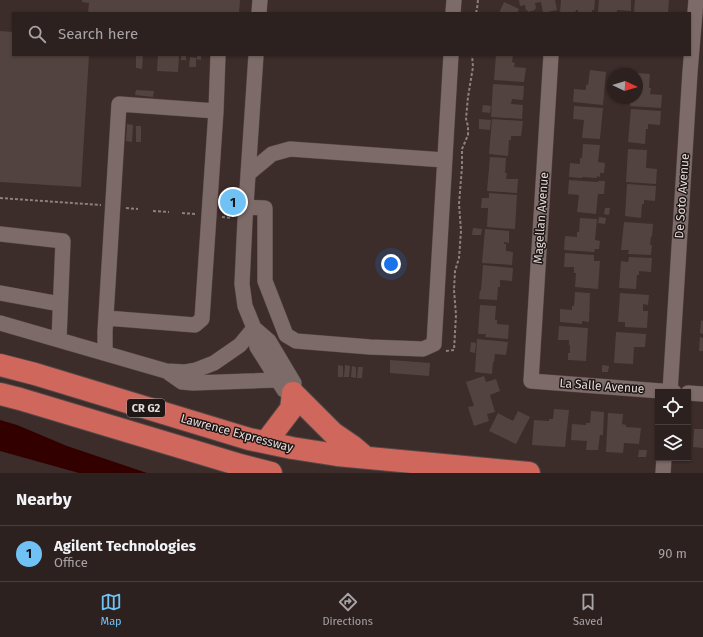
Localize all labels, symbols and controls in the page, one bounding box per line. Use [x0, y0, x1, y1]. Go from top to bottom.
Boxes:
search box [12, 12, 691, 56]
icon: search [26, 23, 48, 45]
text: Search here [58, 25, 138, 43]
north arrow [607, 68, 643, 104]
street label: De Soto Avenue [672, 153, 692, 239]
street label: Magellan Avenue [531, 172, 551, 264]
pin: 1 [220, 187, 246, 217]
your location [381, 254, 401, 274]
street label: La Salle Avenue [559, 376, 645, 396]
map controls [655, 389, 691, 461]
button: locate [655, 389, 691, 425]
road number: CR G2 [127, 399, 165, 417]
street label: Lawrence Expressway [179, 411, 295, 455]
button: layers [655, 425, 691, 461]
text: Nearby [16, 489, 71, 510]
text: Agilent Technologies [54, 537, 196, 555]
text: 1 [26, 546, 32, 561]
text: 90 m [658, 546, 687, 561]
text: Office [54, 555, 88, 570]
tab: Map [100, 591, 122, 628]
tab: Directions [322, 591, 373, 628]
tab: Saved [573, 591, 603, 628]

